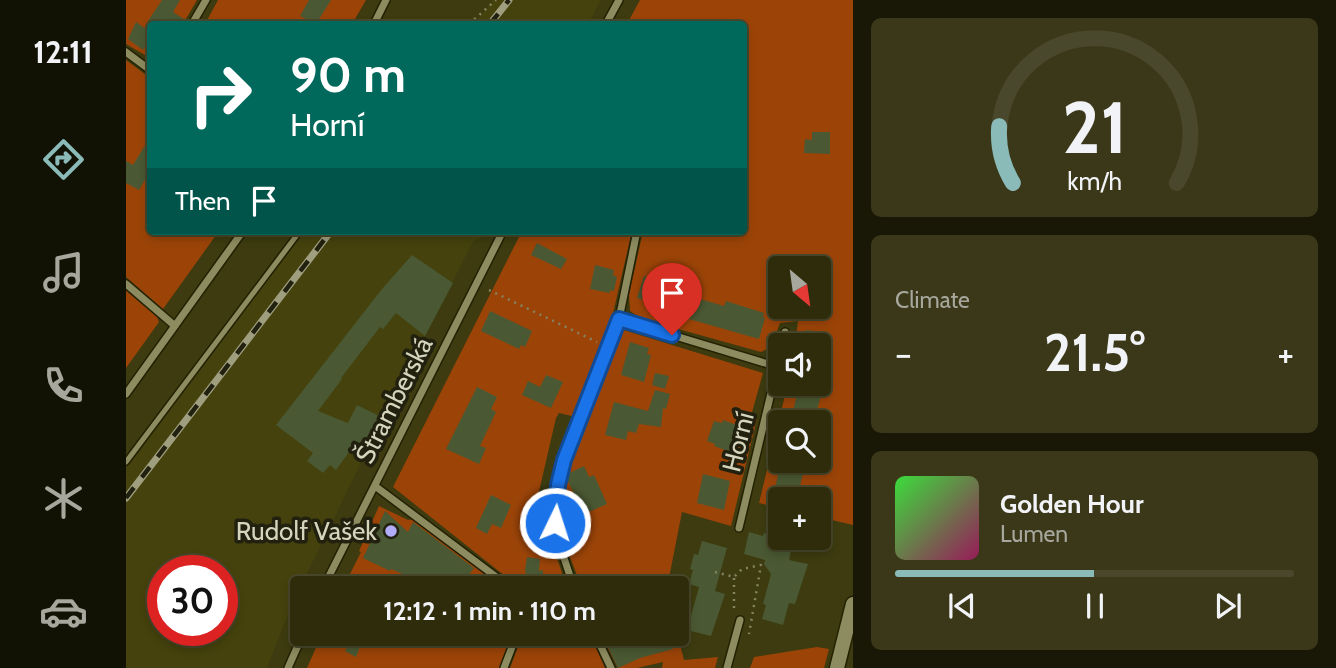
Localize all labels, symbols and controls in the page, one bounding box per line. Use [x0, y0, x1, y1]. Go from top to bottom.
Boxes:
text: 12:11 [33, 32, 93, 71]
text: 90 m [290, 45, 406, 104]
icon: right [175, 49, 266, 140]
text: 21 [1062, 84, 1127, 172]
text: Horní [290, 105, 365, 144]
icon: directions [39, 135, 88, 184]
text: km/h [1067, 166, 1122, 196]
icon: arrive [245, 182, 283, 220]
text: Then [175, 185, 231, 217]
icon: music [39, 248, 88, 297]
north arrow [768, 256, 831, 318]
map controls [768, 256, 831, 550]
pin [642, 263, 702, 335]
icon: arrive [653, 274, 691, 312]
text: Climate [895, 286, 970, 314]
text: 21.5° [1044, 321, 1145, 384]
text: − [895, 330, 912, 377]
text: + [1277, 330, 1294, 377]
street label: Štramberská [349, 331, 440, 469]
button: sound [768, 333, 831, 396]
icon: phone [39, 361, 88, 410]
street label: Horní [715, 408, 761, 475]
button: search [768, 410, 831, 473]
icon: climate [39, 474, 88, 523]
position arrow [518, 486, 592, 560]
button: + [768, 487, 831, 550]
text: Golden Hour [1000, 488, 1143, 520]
place label: Rudolf Vašek [236, 515, 377, 547]
text: Lumen [1000, 520, 1068, 548]
marker: Rudolf Vašek [383, 523, 399, 539]
speed limit sign: 30 [147, 555, 238, 646]
icon: car [39, 587, 88, 636]
icon: previous [943, 587, 981, 625]
icon: pause [1076, 587, 1114, 625]
icon: next [1209, 587, 1247, 625]
text: 12:12 · 1 min · 110 m [383, 595, 596, 627]

